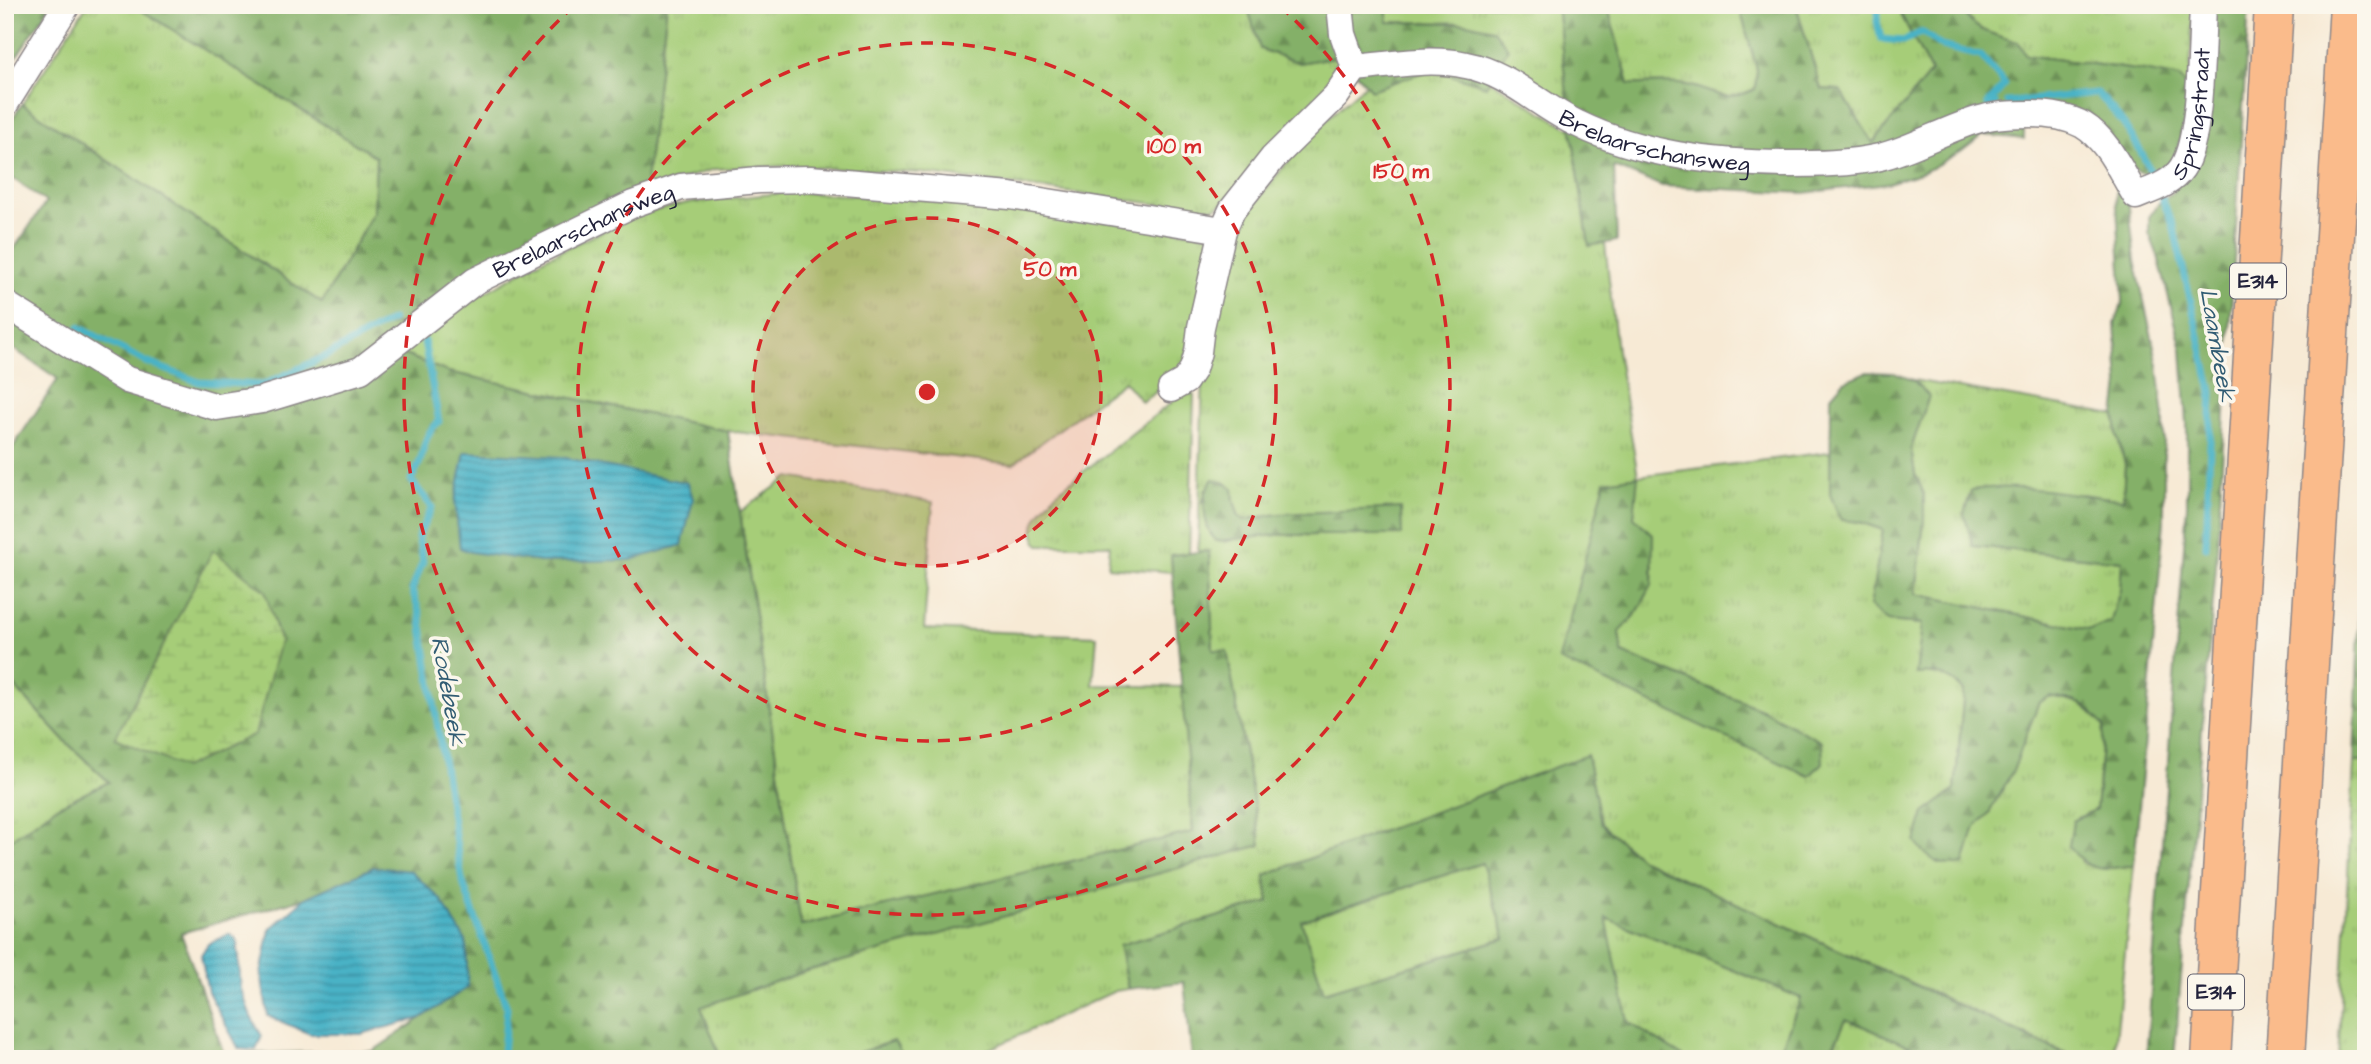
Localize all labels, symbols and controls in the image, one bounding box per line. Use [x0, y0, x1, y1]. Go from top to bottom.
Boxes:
street label: Springstraat [2164, 47, 2219, 187]
street label: Brelaarschansweg [1553, 102, 1751, 181]
text: 100 m [1147, 132, 1202, 161]
text: 150 m [1373, 157, 1429, 186]
street label: Brelaarschansweg [488, 176, 679, 287]
text: 50 m [1024, 255, 1077, 284]
road number: E314 [2230, 264, 2286, 298]
water label: Laambeek [2190, 286, 2244, 405]
centre of rings [915, 380, 939, 404]
water label: Rodebeek [422, 634, 475, 750]
road number: E314 [2188, 974, 2244, 1010]

